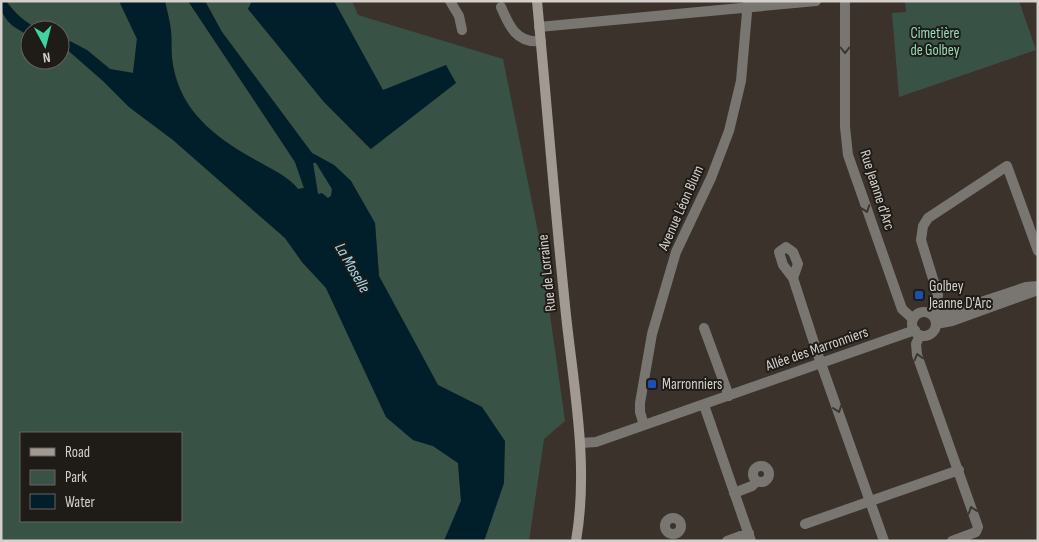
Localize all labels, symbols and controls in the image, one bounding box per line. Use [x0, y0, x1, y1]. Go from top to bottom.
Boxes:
north arrow [20, 20, 70, 70]
park label: Cimetière de Golbey [910, 24, 960, 60]
one-way arrow [840, 46, 850, 54]
text: N [42, 49, 51, 66]
street label: Rue Jeanne d'Arc [855, 148, 899, 232]
street label: Avenue Léon Blum [653, 163, 708, 254]
one-way arrow [860, 205, 870, 213]
street label: Rue de Lorraine [534, 234, 560, 312]
water label: La Moselle [330, 240, 374, 296]
place label: Golbey Jeanne D'Arc [928, 277, 992, 313]
marker: Golbey Jeanne D'Arc [913, 289, 925, 301]
street label: Allée des Marronniers [762, 323, 871, 376]
one-way arrow [914, 353, 924, 362]
place label: Marronniers [662, 375, 722, 394]
marker: Marronniers [646, 378, 658, 390]
one-way arrow [832, 405, 842, 413]
legend [20, 432, 182, 522]
text: Road [65, 443, 90, 462]
text: Park [65, 468, 87, 487]
text: Water [65, 493, 96, 512]
one-way arrow [968, 506, 978, 515]

